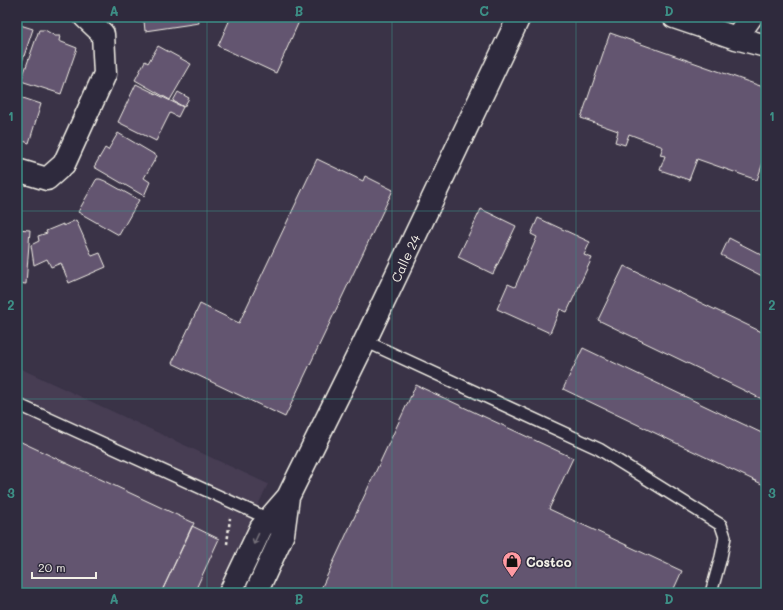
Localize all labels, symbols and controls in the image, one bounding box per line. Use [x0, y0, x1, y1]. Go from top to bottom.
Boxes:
text: A [109, 2, 119, 19]
text: B [295, 2, 304, 19]
text: C [479, 2, 489, 19]
text: D [664, 2, 674, 19]
text: 1 [8, 107, 14, 124]
text: 1 [769, 107, 775, 124]
street label: Calle 24 [387, 231, 424, 285]
text: 2 [7, 296, 15, 313]
text: 2 [768, 296, 776, 313]
text: 3 [7, 484, 15, 501]
text: 3 [768, 484, 776, 501]
one-way arrow [252, 533, 259, 545]
shop icon: Costco [501, 550, 523, 578]
place label: Costco [526, 553, 572, 570]
scale bar [32, 554, 96, 580]
text: 20 m [38, 559, 66, 575]
text: A [109, 590, 119, 607]
text: B [295, 590, 304, 607]
text: C [479, 590, 489, 607]
text: D [664, 590, 674, 607]

